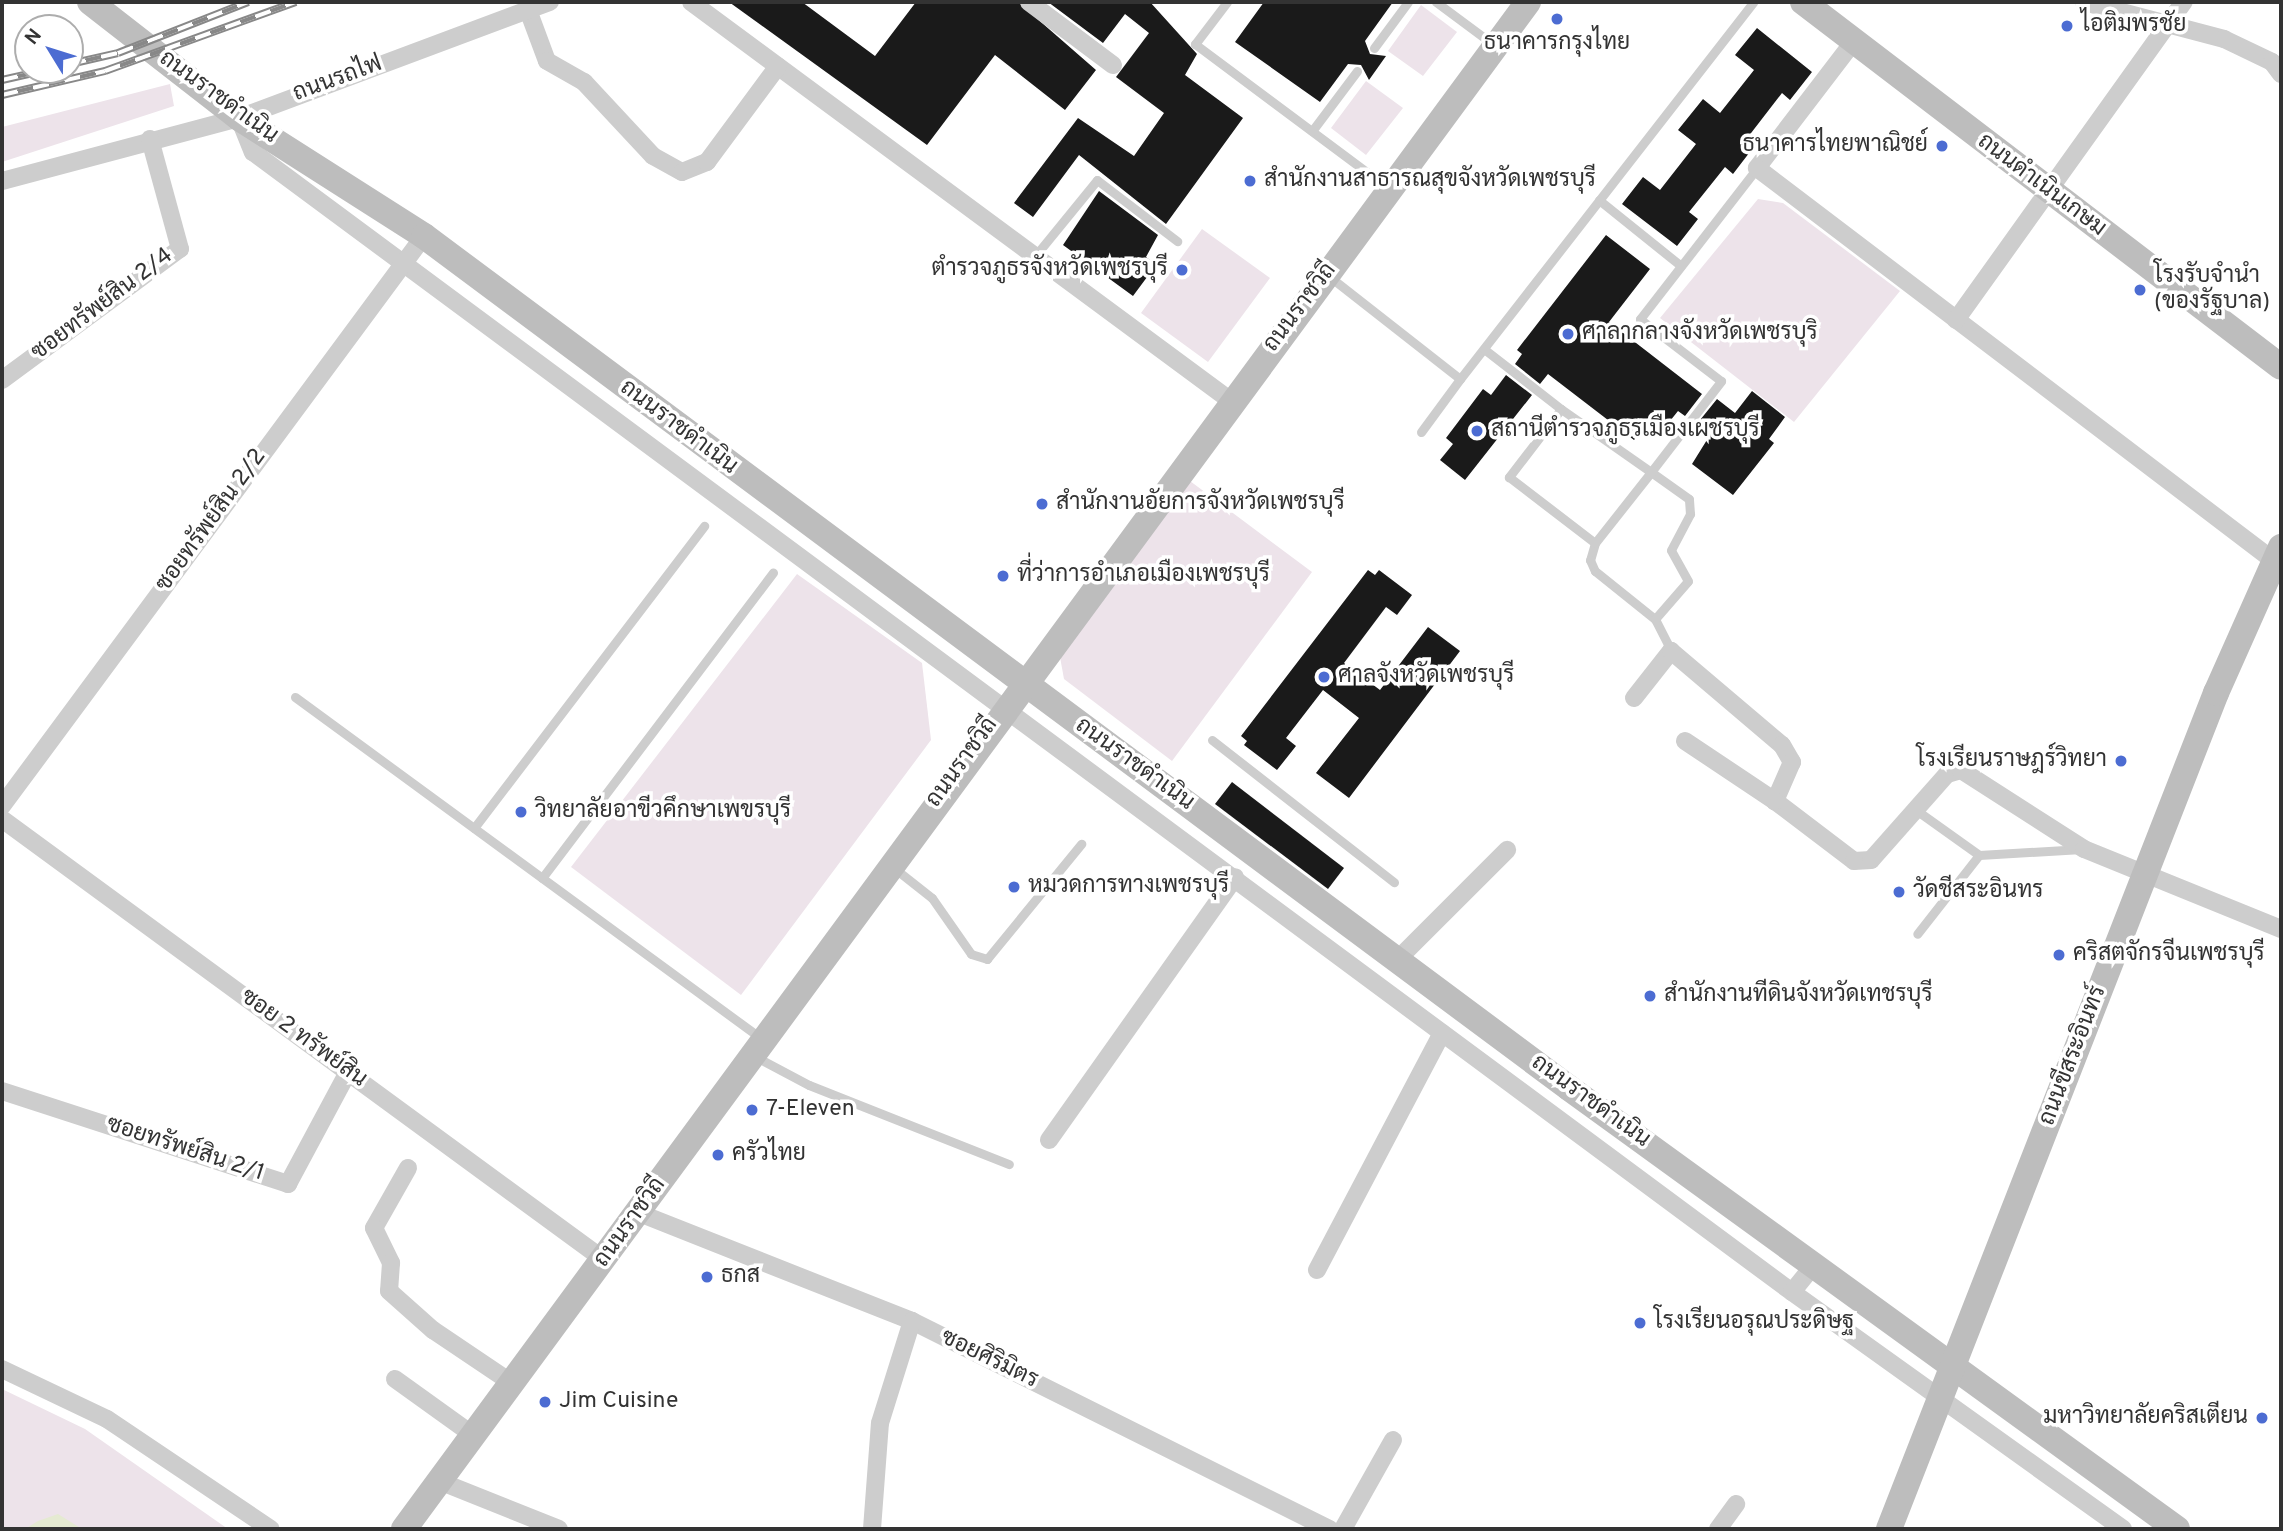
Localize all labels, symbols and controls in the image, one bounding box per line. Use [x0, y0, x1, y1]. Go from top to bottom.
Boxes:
marker: ธนาคารกรุงไทย [1549, 11, 1565, 27]
place label: ไอติมพรชัย [2081, 12, 2186, 40]
north arrow [14, 14, 84, 84]
marker: ไอติมพรชัย [2059, 18, 2075, 34]
text: N [20, 25, 48, 50]
place label: ธนาคารกรุงไทย [1484, 30, 1630, 58]
street label: ถนนราชดำเนิน [153, 46, 283, 150]
street label: ถนนรถไฟ [290, 51, 386, 109]
street label: ถนนดำเนินเกษม [1971, 129, 2111, 243]
place label: ธนาคารไทยพาณิชย์ [1742, 132, 1928, 160]
marker: ธนาคารไทยพาณิชย์ [1934, 138, 1950, 154]
place label: สำนักงานสาธารณสุขจังหวัดเพชรบุรี [1264, 167, 1596, 195]
marker: สำนักงานสาธารณสุขจังหวัดเพชรบุรี [1242, 173, 1258, 189]
street label: ซอยทรัพย์สิน 2/4 [27, 243, 179, 367]
place label: ตำรวจภูธรจังหวัดเพชรบุรี [931, 256, 1168, 284]
street label: ถนนราชวิถี [1259, 258, 1343, 358]
marker: ตำรวจภูธรจังหวัดเพชรบุรี [1174, 262, 1190, 278]
place label: โรงรับจำนำ (ของรัฐบาล) [2154, 263, 2270, 317]
marker: โรงรับจำนำ (ของรัฐบาล) [2132, 282, 2148, 298]
place label: ศาลากลางจังหวัดเพชรบุริ [1582, 320, 1818, 348]
marker: ศาลากลางจังหวัดเพชรบุริ [1560, 326, 1576, 342]
street label: ถนนราชดำเนิน [614, 375, 742, 481]
place label: สถานีตำรวจภูธรเมืองเผชรบุรี [1491, 417, 1760, 445]
marker: สถานีตำรวจภูธรเมืองเผชรบุรี [1469, 423, 1485, 439]
street label: ซอยทรัพย์สิน 2/2 [151, 444, 273, 598]
place label: สำนักงานอัยการจังหวัดเพชรบุรี [1056, 490, 1345, 518]
marker: สำนักงานอัยการจังหวัดเพชรบุรี [1034, 496, 1050, 512]
place label: ที่ว่าการอำเภอเมืองเพชรบุรี [1017, 562, 1270, 590]
marker: ที่ว่าการอำเภอเมืองเพชรบุรี [995, 568, 1011, 584]
place label: ศาลจังหวัดเพชรบุรี [1338, 663, 1514, 691]
marker: ศาลจังหวัดเพชรบุรี [1316, 669, 1332, 685]
street label: ถนนราชวิถี [921, 713, 1005, 813]
street label: ถนนราชดำเนิน [1069, 713, 1199, 817]
place label: โรงเรียนราษฎร์วิทยา [1916, 747, 2107, 775]
marker: โรงเรียนราษฎร์วิทยา [2113, 753, 2129, 769]
place label: วิทยาลัยอาขีวคึกษาเพขรบุรี [535, 798, 791, 826]
marker: วิทยาลัยอาขีวคึกษาเพขรบุรี [513, 804, 529, 820]
place label: หมวดการทางเพชรบุรี [1028, 873, 1229, 901]
place label: วัดชีสระอินทร [1913, 878, 2043, 906]
marker: หมวดการทางเพชรบุรี [1006, 879, 1022, 895]
marker: วัดชีสระอินทร [1891, 884, 1907, 900]
place label: คริสตจักรจีนเพชรบุรี [2073, 941, 2265, 969]
marker: คริสตจักรจีนเพชรบุรี [2051, 947, 2067, 963]
place label: สำนักงานทีดินจังหวัดเทชรบุรี [1664, 982, 1933, 1010]
street label: ถนนขีสระอินทร์ [2035, 982, 2113, 1130]
street label: ซอย 2 ทรัพย์สิน [234, 984, 372, 1094]
marker: สำนักงานทีดินจังหวัดเทชรบุรี [1642, 988, 1658, 1004]
street label: ถนนราชดำเนิน [1525, 1050, 1655, 1154]
place label: 7-Eleven [766, 1096, 855, 1124]
marker: 7-Eleven [744, 1102, 760, 1118]
street label: ซอยทรัพย์สิน 2/1 [103, 1112, 267, 1188]
place label: ครัวไทย [732, 1141, 806, 1169]
marker: ครัวไทย [710, 1147, 726, 1163]
street label: ถนนราชวิถี [589, 1173, 673, 1273]
place label: ธกส [721, 1263, 760, 1291]
marker: ธกส [699, 1269, 715, 1285]
place label: โรงเรียนอรุณประดิษฐ [1654, 1309, 1854, 1337]
marker: โรงเรียนอรุณประดิษฐ [1632, 1315, 1648, 1331]
street label: ซอยศิริมิตร [936, 1325, 1042, 1395]
place label: Jim Cuisine [559, 1388, 678, 1416]
marker: Jim Cuisine [537, 1394, 553, 1410]
place label: มหาวิทยาลัยคริสเตียน [2043, 1404, 2248, 1432]
marker: มหาวิทยาลัยคริสเตียน [2254, 1410, 2270, 1426]

